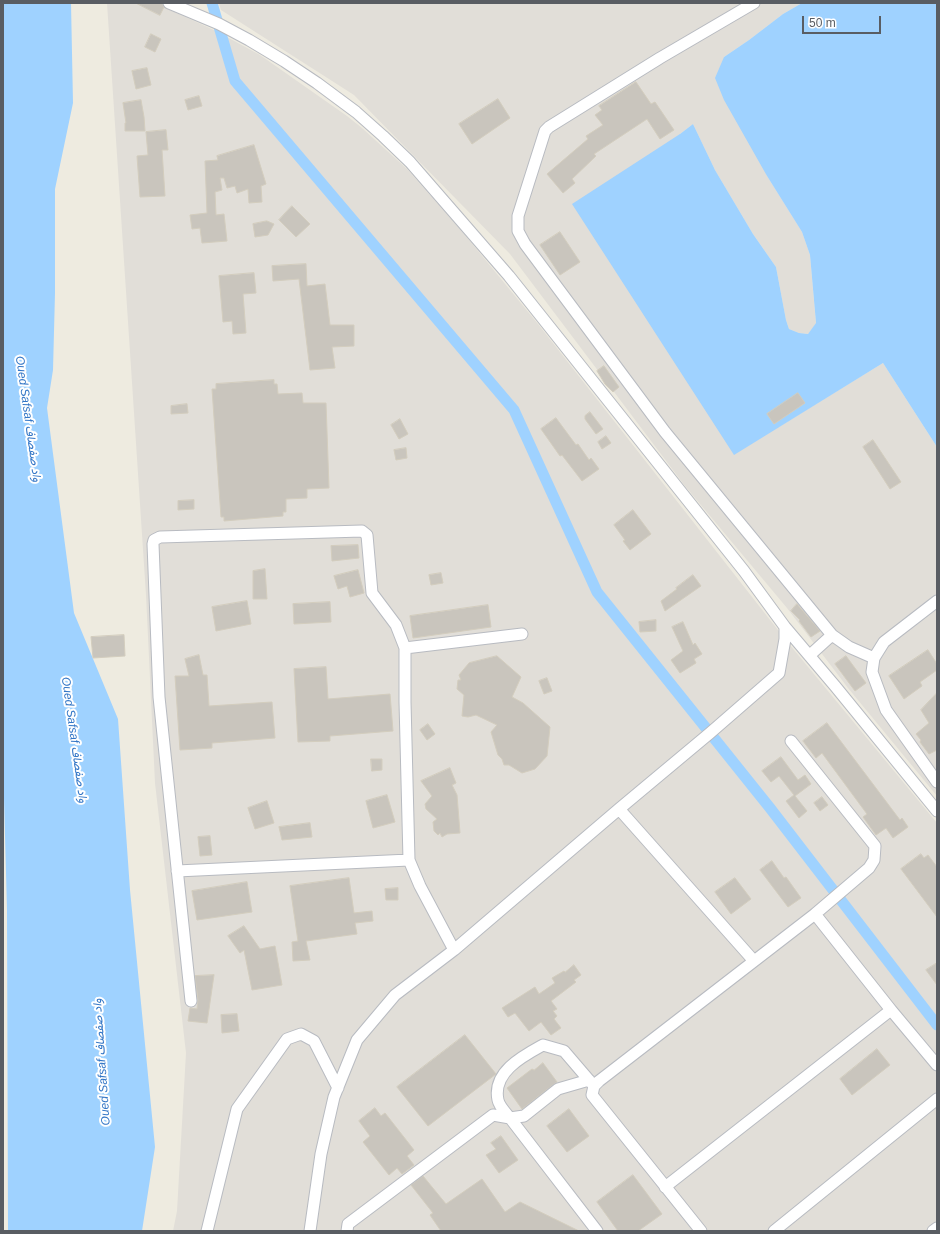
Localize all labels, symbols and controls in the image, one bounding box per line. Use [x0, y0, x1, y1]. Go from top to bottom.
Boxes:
scale bar [804, 8, 883, 34]
text: 50 m [809, 16, 836, 30]
water label: Oued Safsaf واد صفصاف [12, 355, 44, 483]
water label: Oued Safsaf واد صفصاف [58, 676, 90, 804]
water label: Oued Safsaf واد صفصاف [90, 998, 114, 1126]

